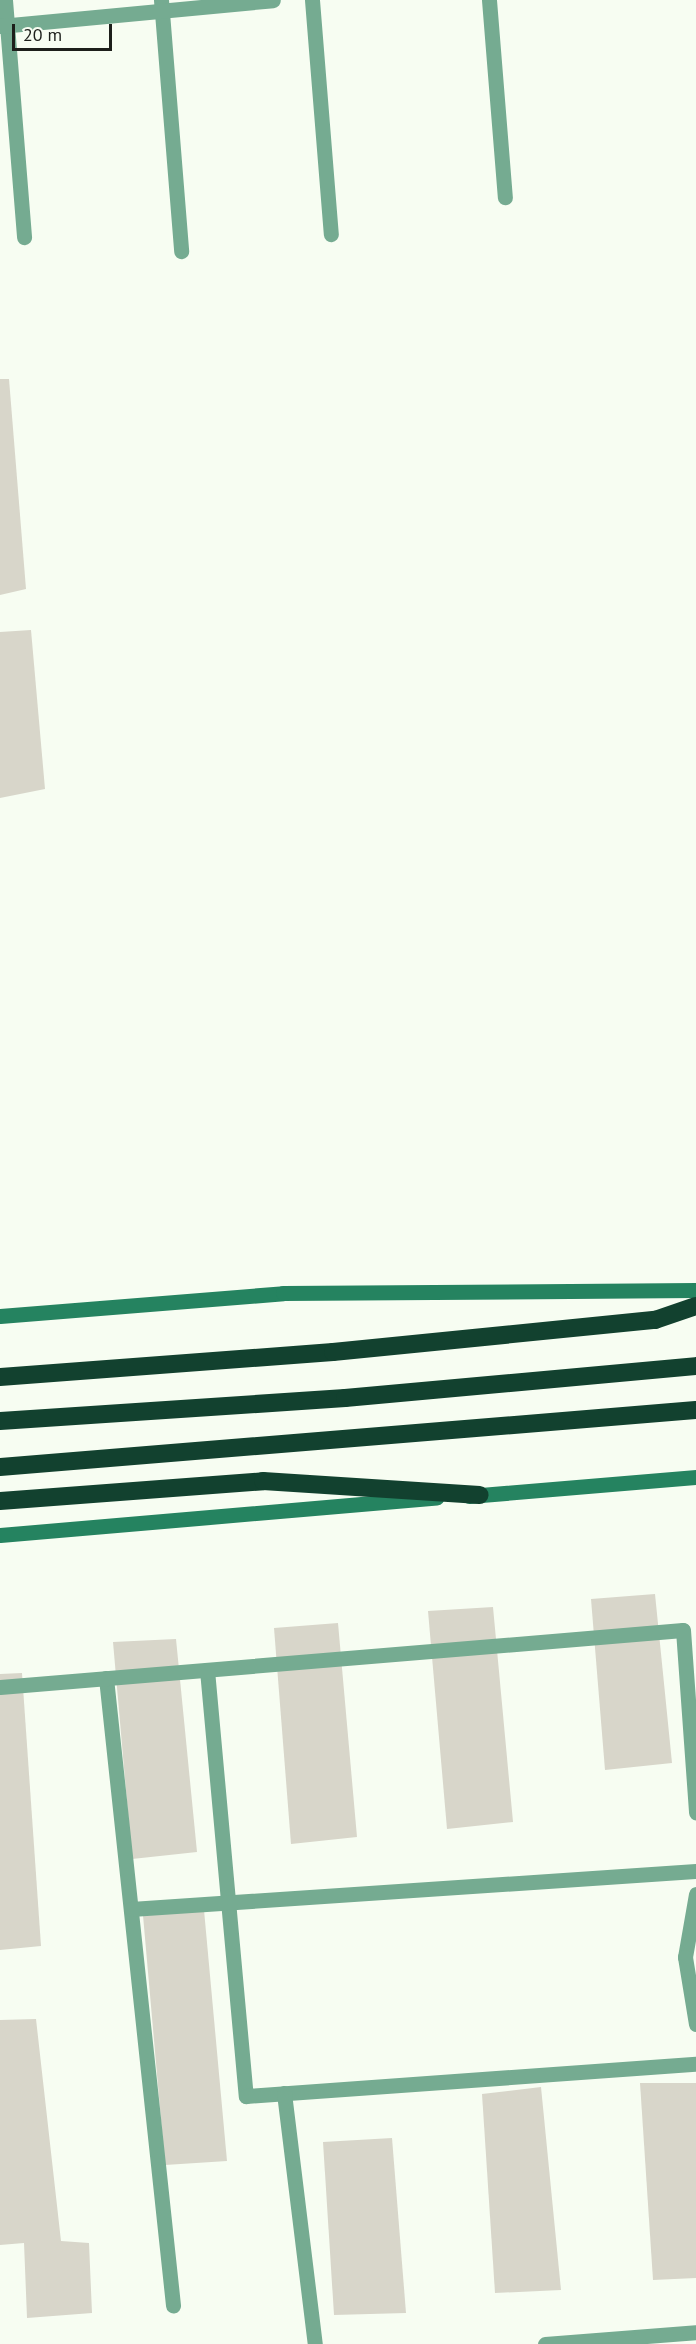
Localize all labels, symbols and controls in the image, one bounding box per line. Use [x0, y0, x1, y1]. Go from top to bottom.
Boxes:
scale bar [15, 12, 116, 50]
text: 20 m [23, 23, 62, 46]

